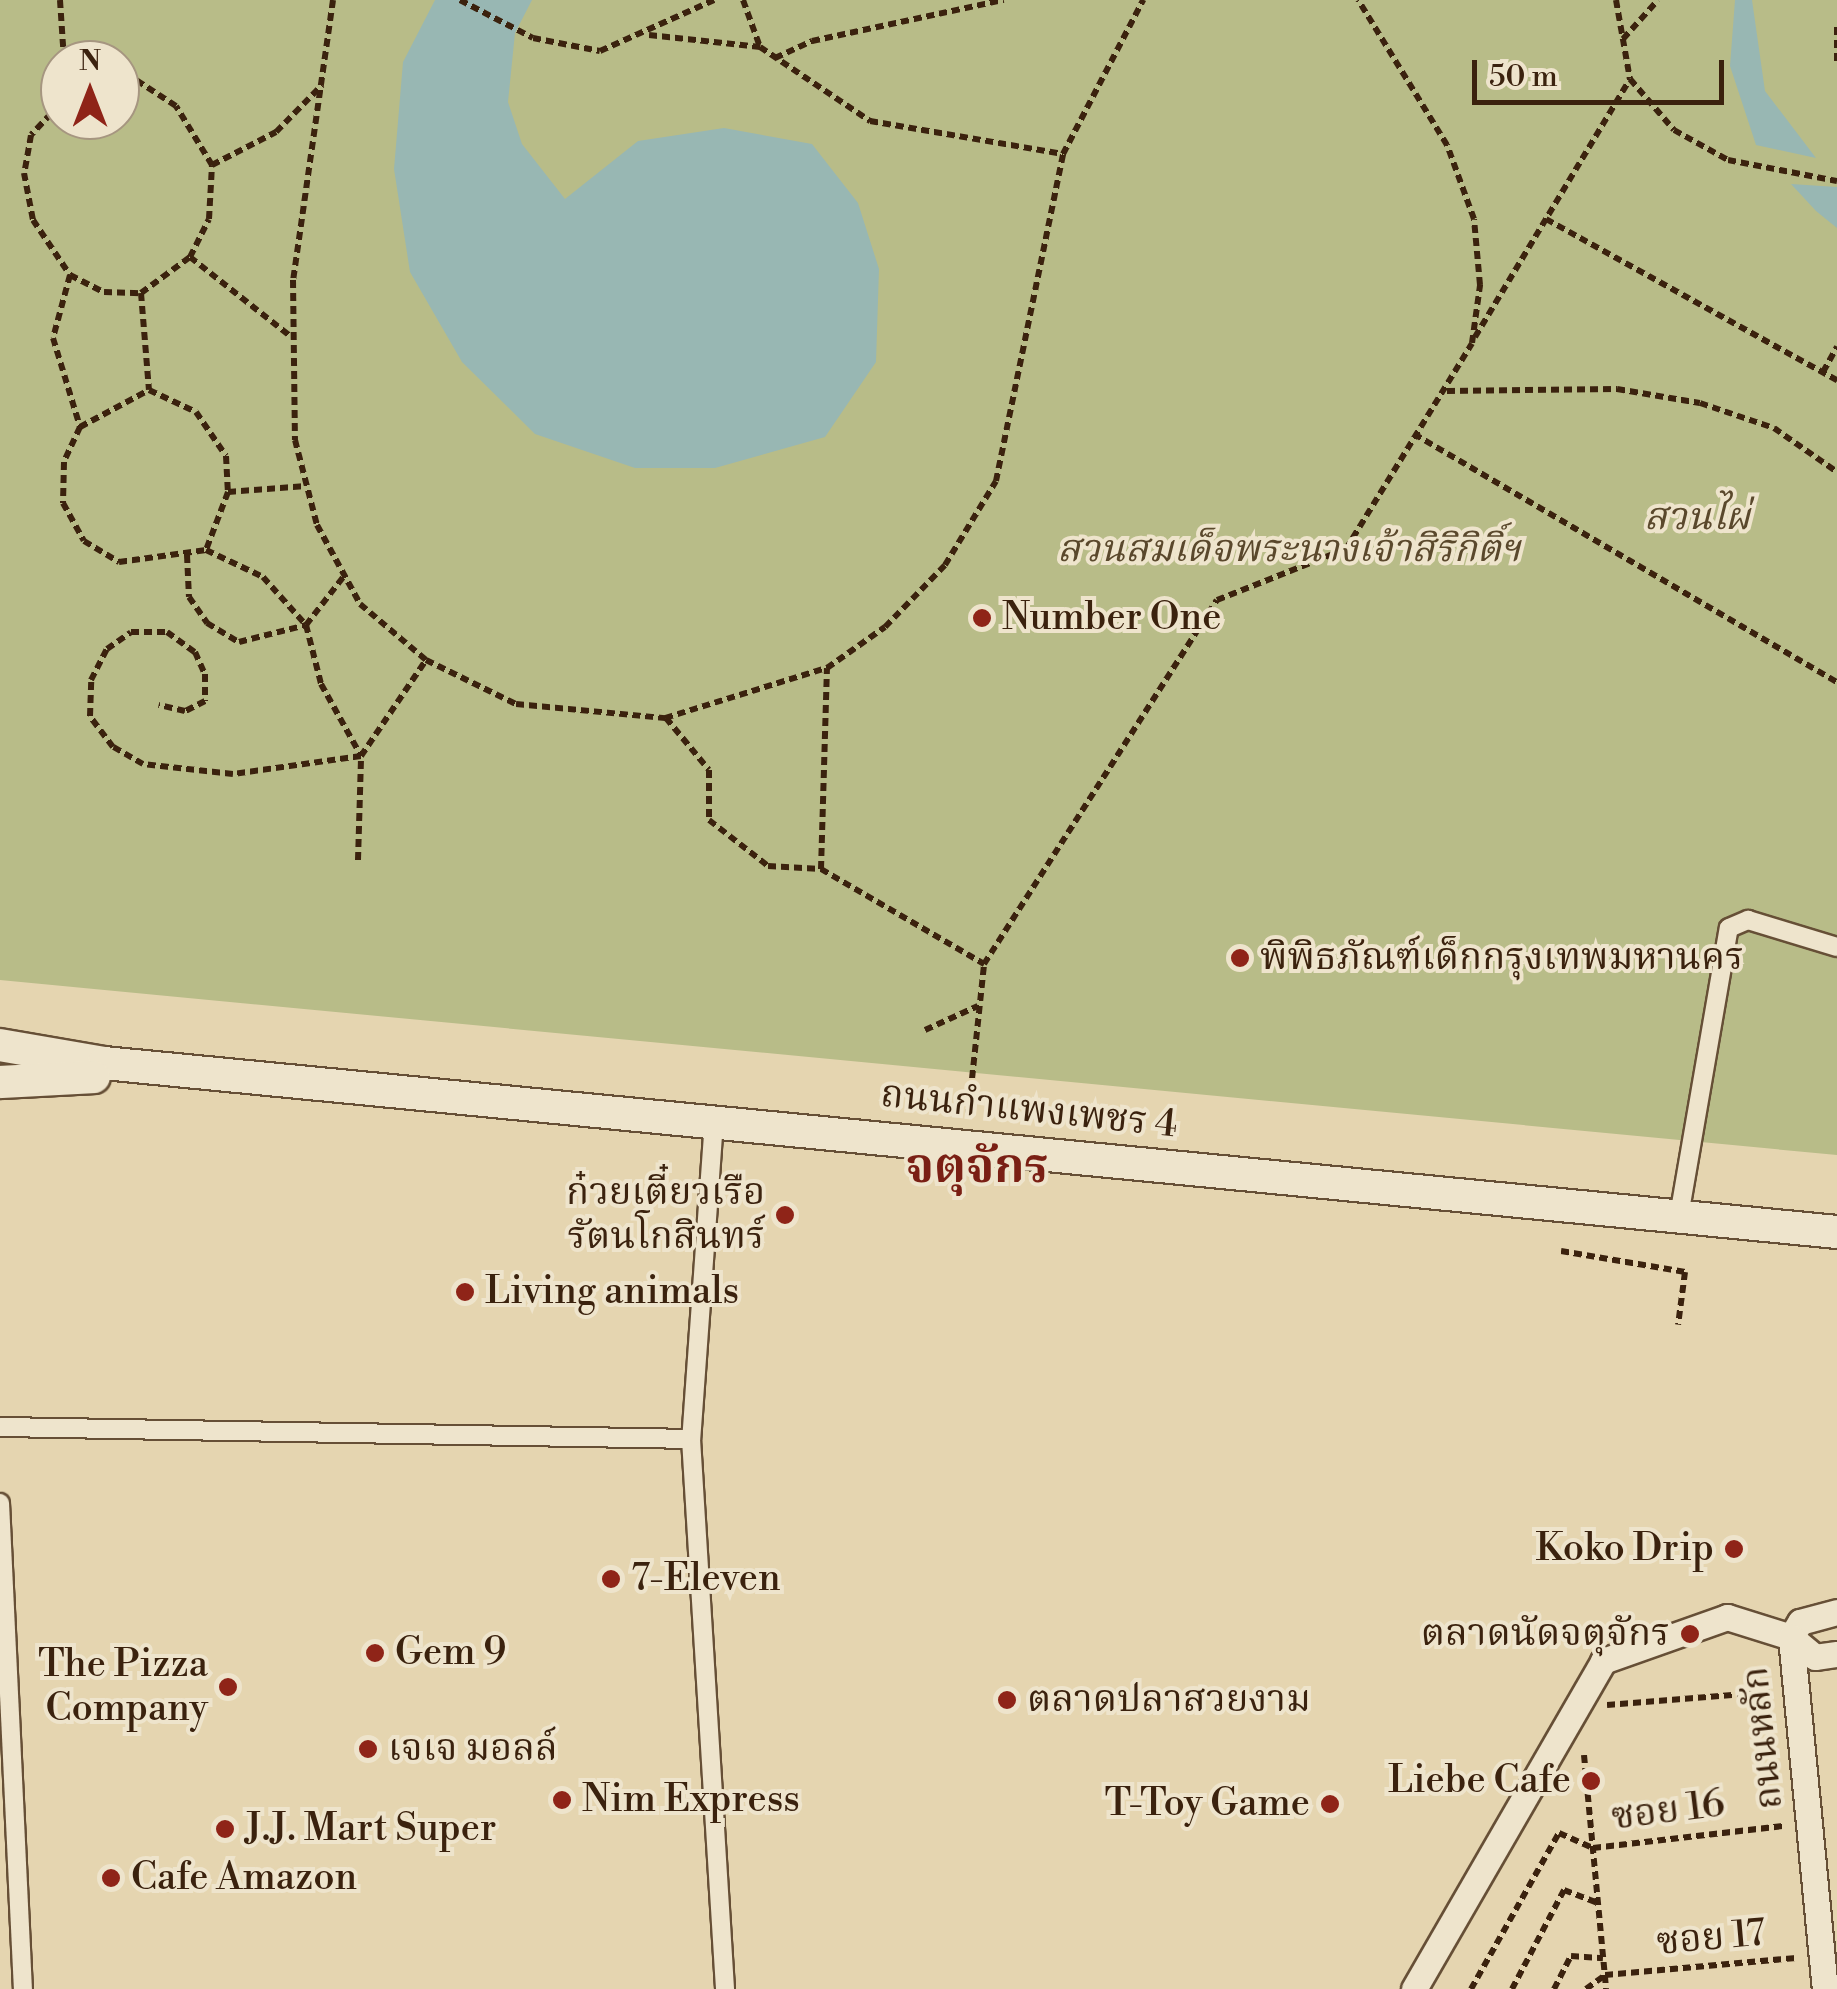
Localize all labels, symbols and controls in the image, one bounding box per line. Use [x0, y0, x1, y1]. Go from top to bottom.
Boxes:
north arrow [40, 40, 140, 140]
scale bar [1477, 40, 1730, 102]
text: N [79, 44, 101, 79]
text: 50 m [1489, 58, 1558, 96]
park label: สวนไผ่ [1644, 495, 1750, 541]
park label: สวนสมเด็จพระนางเจ้าสิริกิติ์ฯ [1057, 527, 1521, 573]
place label: Number One [1002, 595, 1221, 641]
marker: Number One [971, 607, 993, 629]
place label: พิพิธภัณฑ์เด็กกรุงเทพมหานคร [1260, 935, 1744, 981]
marker: พิพิธภัณฑ์เด็กกรุงเทพมหานคร [1229, 947, 1251, 969]
street label: ถนนกำแพงเพชร 4 [878, 1072, 1180, 1148]
district label: จตุจักร [905, 1140, 1049, 1198]
place label: ก๋วยเตี๋ยวเรือ รัตนโกสินทร์ [566, 1170, 765, 1260]
marker: ก๋วยเตี๋ยวเรือ รัตนโกสินทร์ [774, 1204, 796, 1226]
place label: Living animals [485, 1269, 739, 1315]
marker: Living animals [454, 1281, 476, 1303]
place label: Koko Drip [1535, 1526, 1714, 1572]
marker: Koko Drip [1723, 1538, 1745, 1560]
place label: 7-Eleven [631, 1556, 781, 1602]
marker: 7-Eleven [600, 1568, 622, 1590]
place label: ตลาดนัดจตุจักร [1421, 1611, 1670, 1657]
marker: ตลาดนัดจตุจักร [1679, 1623, 1701, 1645]
place label: Gem 9 [395, 1630, 506, 1676]
place label: The Pizza Company [38, 1642, 208, 1732]
marker: Gem 9 [364, 1642, 386, 1664]
street label: ถนนหลัก [1733, 1664, 1793, 1812]
marker: The Pizza Company [217, 1676, 239, 1698]
place label: ตลาดปลาสวยงาม [1027, 1677, 1311, 1723]
marker: ตลาดปลาสวยงาม [996, 1689, 1018, 1711]
place label: เจเจ มอลล์ [388, 1726, 558, 1772]
marker: เจเจ มอลล์ [357, 1738, 379, 1760]
place label: Liebe Cafe [1388, 1758, 1571, 1804]
marker: Liebe Cafe [1580, 1770, 1602, 1792]
place label: Nim Express [582, 1777, 800, 1823]
place label: T-Toy Game [1104, 1781, 1310, 1827]
street label: ซอย 16 [1609, 1781, 1727, 1841]
marker: Nim Express [551, 1789, 573, 1811]
marker: T-Toy Game [1319, 1793, 1341, 1815]
place label: J.J. Mart Super [245, 1806, 496, 1852]
marker: J.J. Mart Super [214, 1818, 236, 1840]
place label: Cafe Amazon [131, 1855, 357, 1901]
marker: Cafe Amazon [100, 1867, 122, 1889]
street label: ซอย 17 [1655, 1911, 1767, 1965]

